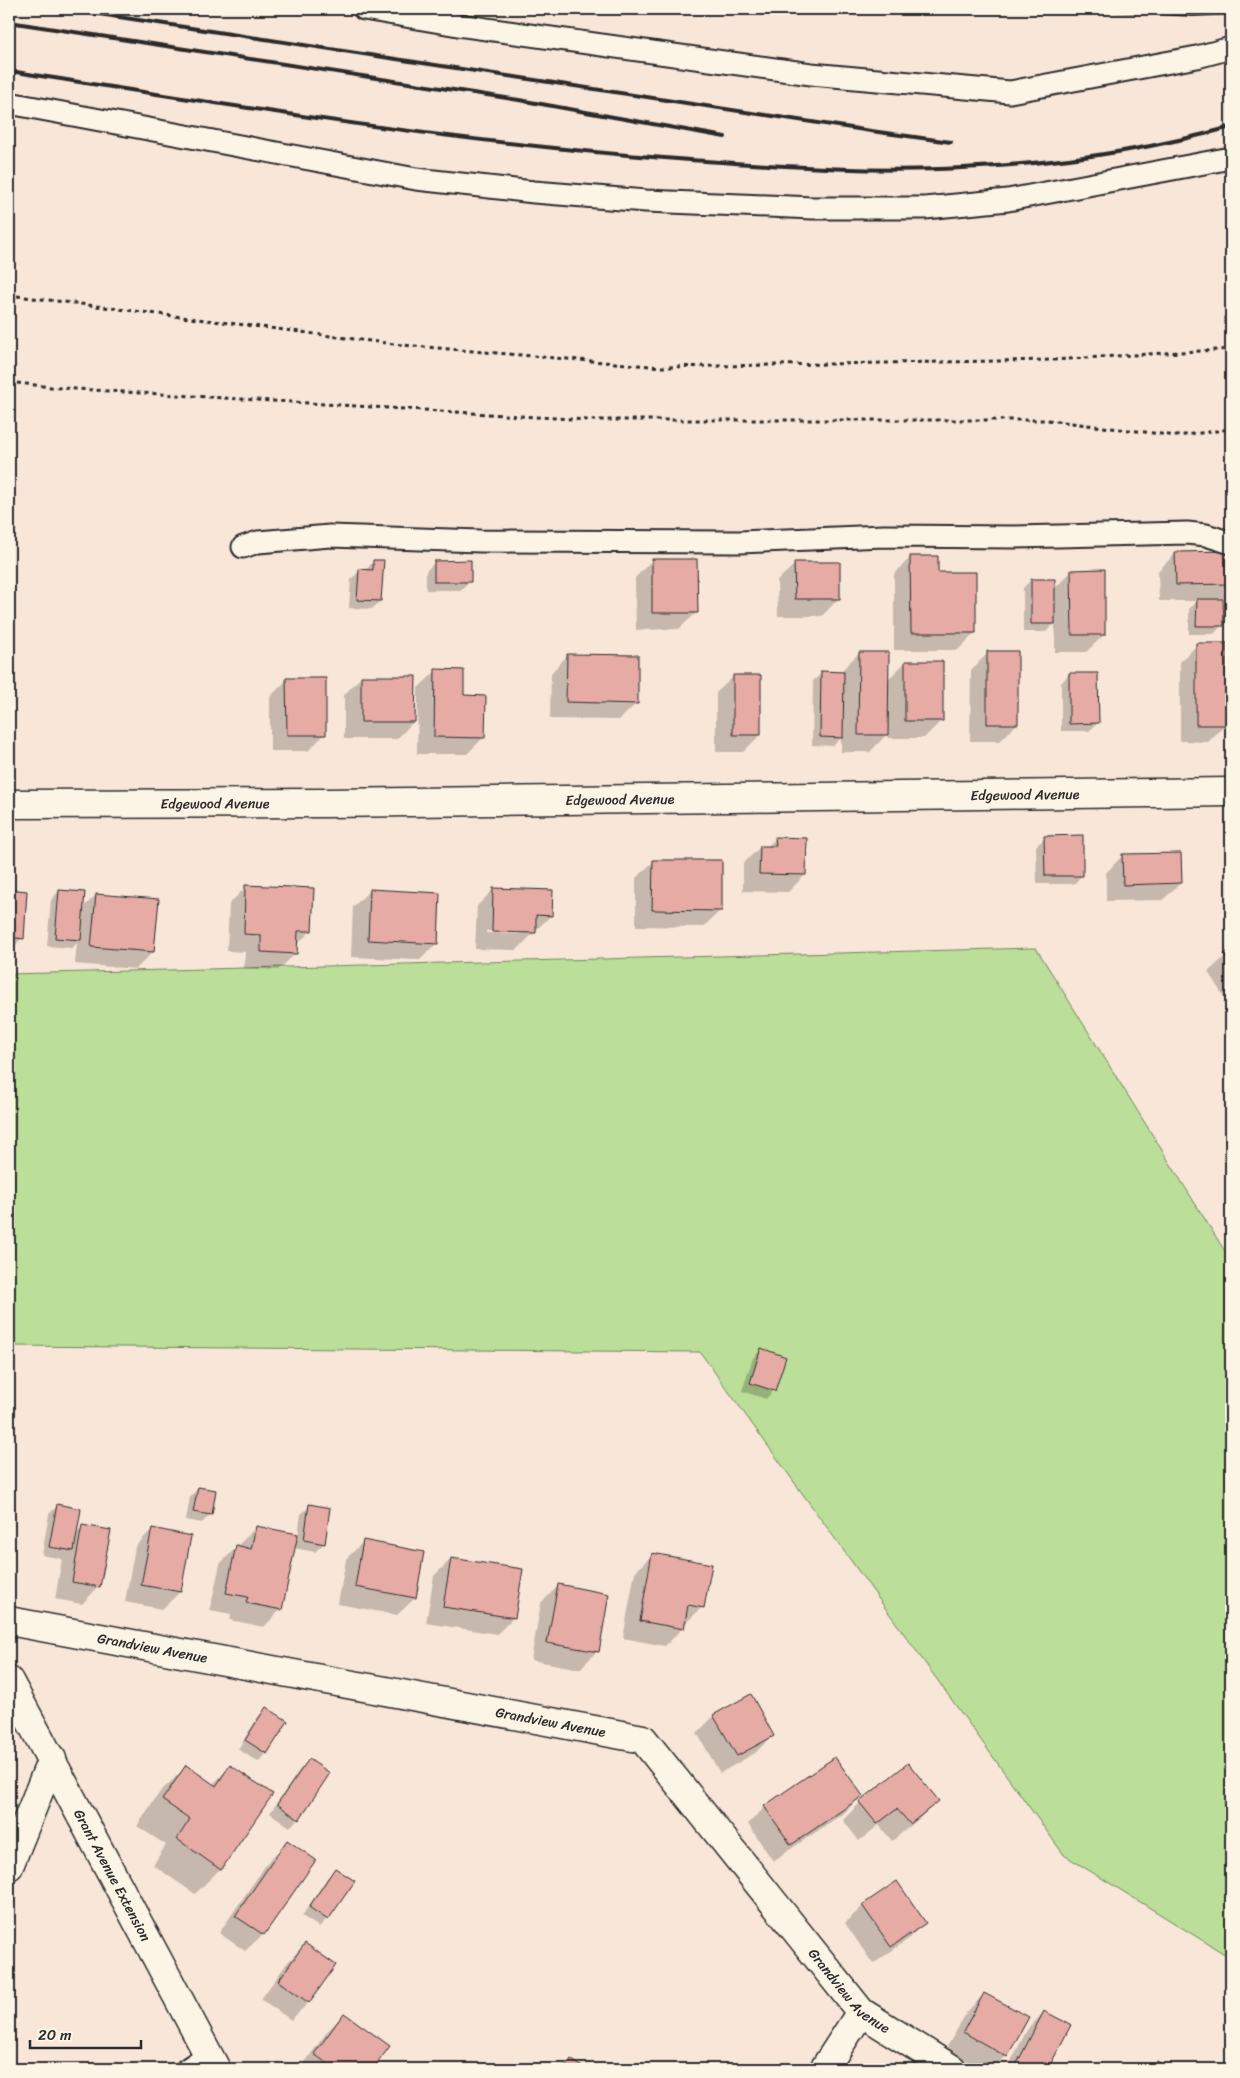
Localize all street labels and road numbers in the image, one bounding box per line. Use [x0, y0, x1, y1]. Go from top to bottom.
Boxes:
street label: Edgewood Avenue [970, 782, 1080, 808]
street label: Edgewood Avenue [565, 787, 675, 813]
street label: Edgewood Avenue [160, 791, 270, 817]
street label: Grandview Avenue [95, 1626, 210, 1671]
street label: Grandview Avenue [493, 1700, 608, 1745]
street label: Grant Avenue Extension [66, 1804, 158, 1947]
street label: Grandview Avenue [802, 1943, 895, 2040]

